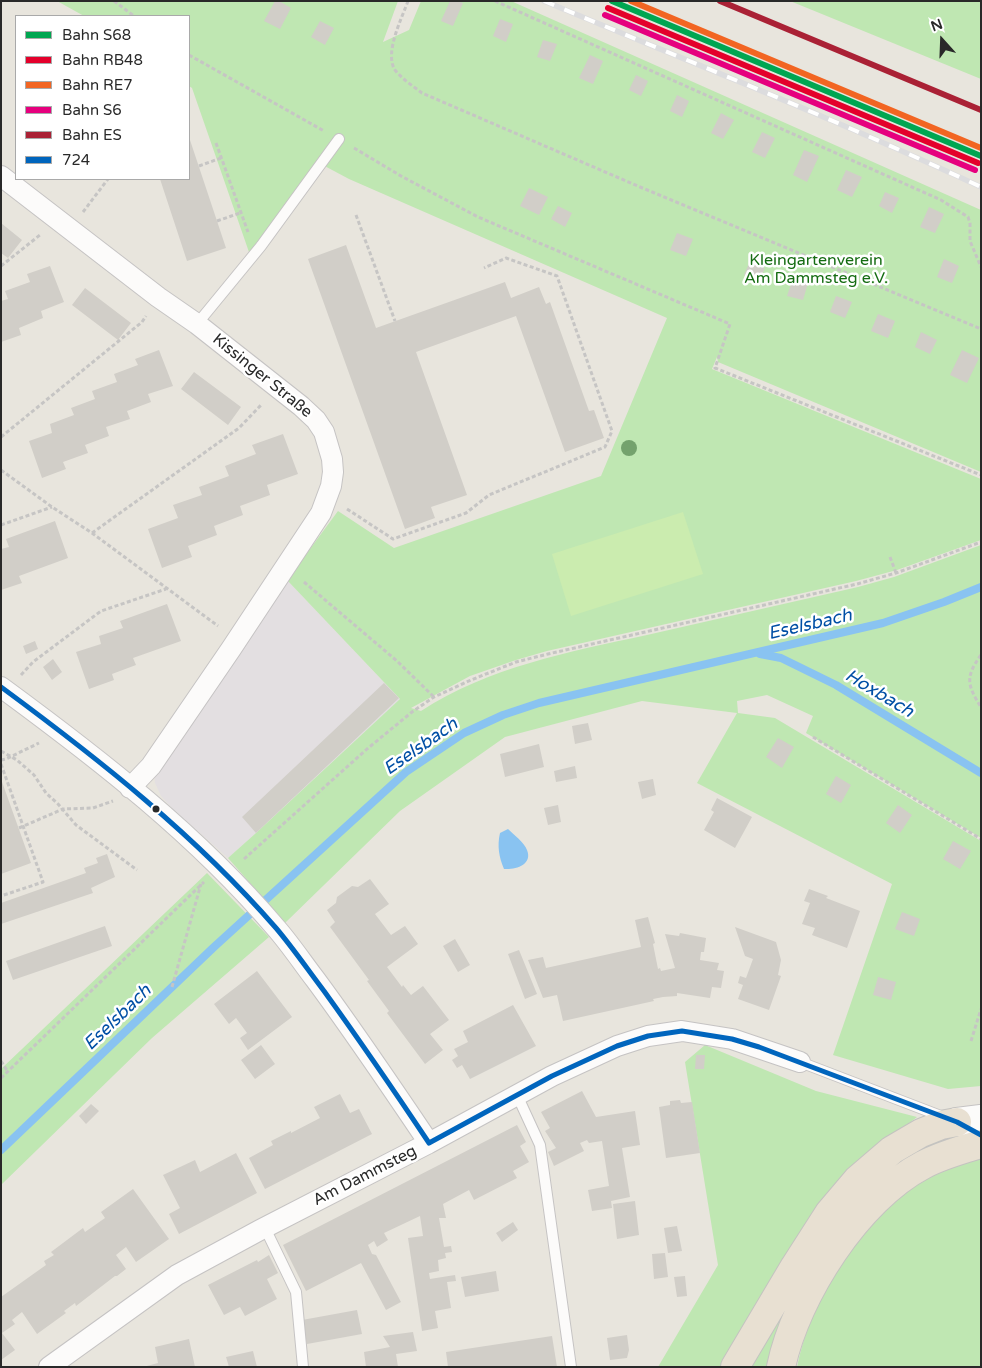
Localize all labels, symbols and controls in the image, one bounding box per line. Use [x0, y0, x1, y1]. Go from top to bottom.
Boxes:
legend [15, 15, 190, 180]
north arrow [917, 15, 967, 65]
text: N [929, 16, 945, 35]
text: Bahn S68 [62, 26, 131, 44]
text: Bahn RB48 [62, 51, 143, 69]
text: Bahn RE7 [62, 76, 133, 94]
text: Bahn S6 [62, 101, 122, 119]
text: Bahn ES [62, 126, 122, 144]
text: 724 [62, 151, 90, 169]
park label: Kleingartenverein Am Dammsteg e.V. [744, 251, 888, 289]
street label: Kissinger Straße [208, 330, 316, 422]
water label: Eselsbach [766, 605, 854, 645]
water label: Hoxbach [841, 665, 917, 723]
water label: Eselsbach [380, 714, 462, 780]
unlabelled marker [151, 804, 161, 814]
water label: Eselsbach [80, 981, 156, 1055]
street label: Am Dammsteg [310, 1142, 420, 1210]

